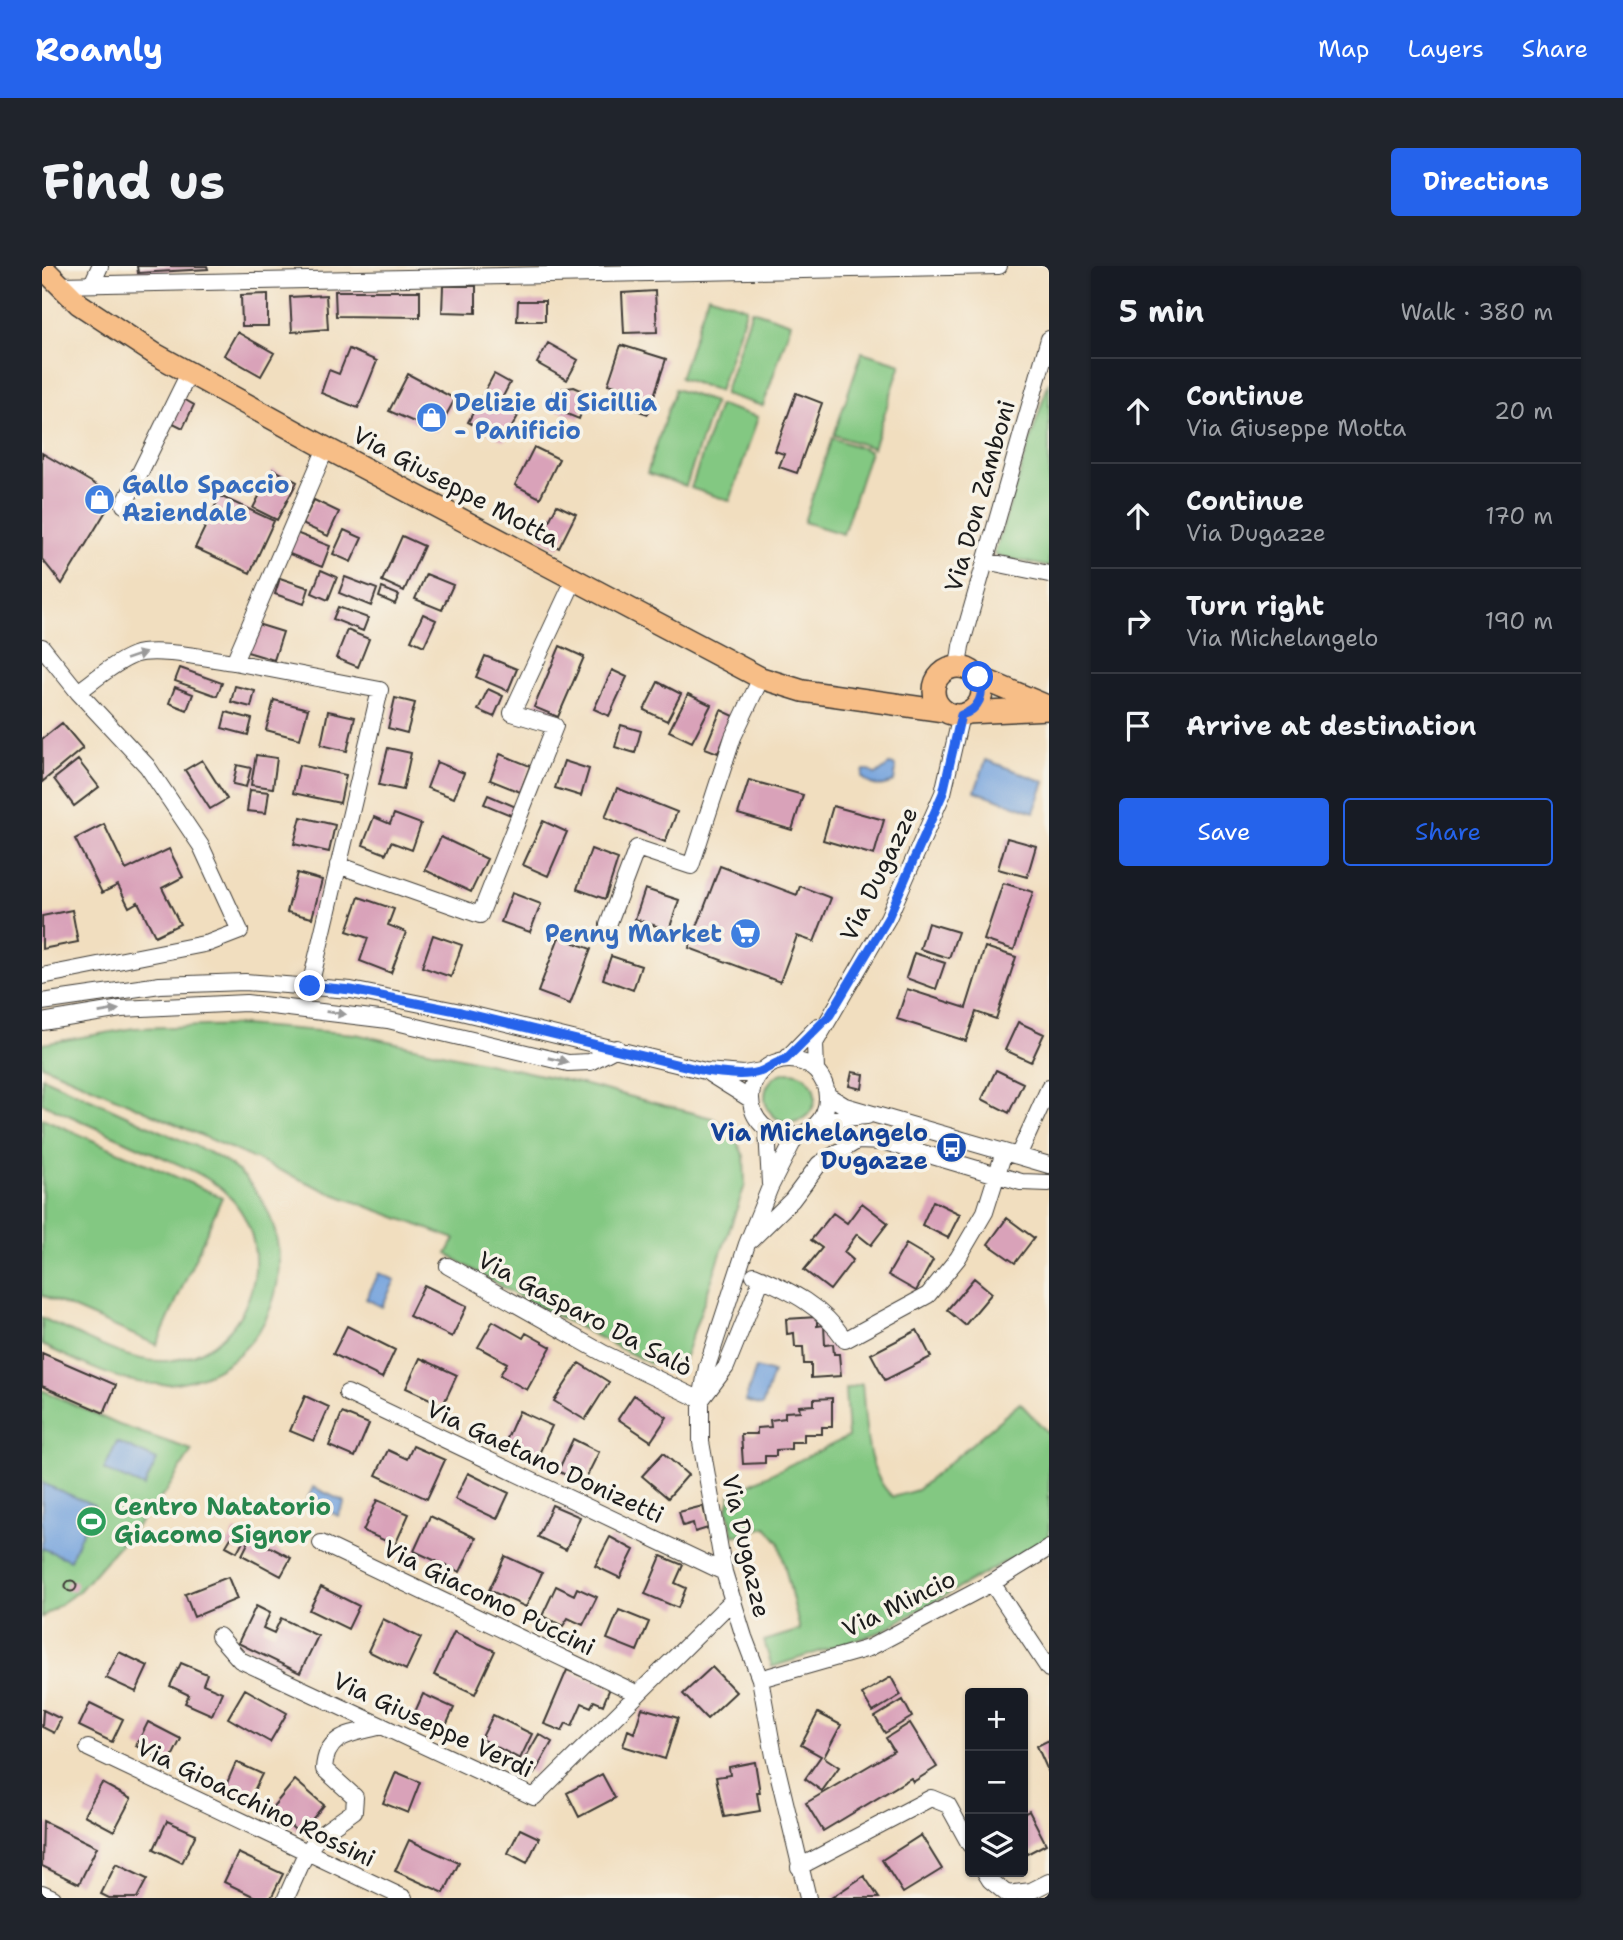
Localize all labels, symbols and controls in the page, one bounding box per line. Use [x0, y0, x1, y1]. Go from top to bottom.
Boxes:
text: Roamly [35, 27, 163, 72]
text: Map [1318, 33, 1369, 65]
text: Layers [1407, 33, 1484, 65]
text: Share [1522, 33, 1588, 65]
button: Directions [1391, 148, 1581, 216]
text: Find us [42, 149, 225, 215]
text: 5 min [1119, 291, 1204, 332]
text: Walk · 380 m [1400, 297, 1553, 327]
text: Continue [1186, 378, 1304, 413]
place label: Delizie di Sicillia - Panificio [454, 387, 658, 447]
icon: ahead [1119, 392, 1157, 430]
street label: Via Don Zamboni [937, 396, 1023, 596]
text: 20 m [1494, 396, 1553, 426]
shop icon: Delizie di Sicillia - Panificio [414, 400, 448, 434]
text: Via Giuseppe Motta [1186, 413, 1406, 443]
street label: Via Giuseppe Motta [347, 419, 565, 555]
place label: Gallo Spaccio Aziendale [122, 469, 290, 529]
shop icon: Gallo Spaccio Aziendale [82, 482, 116, 516]
text: Continue [1186, 483, 1304, 518]
icon: ahead [1119, 497, 1157, 535]
text: 170 m [1485, 501, 1553, 531]
text: Via Dugazze [1186, 518, 1326, 548]
text: Turn right [1186, 588, 1324, 623]
icon: right [1119, 602, 1157, 640]
text: 190 m [1485, 606, 1553, 636]
text: Via Michelangelo [1186, 623, 1378, 653]
one-way arrow [125, 650, 146, 661]
route start [962, 661, 993, 692]
icon: arrive [1119, 707, 1157, 745]
text: Arrive at destination [1186, 708, 1476, 743]
button: Save [1119, 798, 1329, 866]
button: Share [1343, 798, 1553, 866]
street label: Via Dugazze [833, 801, 925, 947]
supermarket icon: Penny Market [728, 917, 762, 951]
place label: Penny Market [545, 918, 722, 950]
route end [294, 970, 325, 1001]
one-way arrow [98, 1005, 120, 1016]
one-way arrow [325, 1008, 347, 1019]
one-way arrow [547, 1055, 569, 1066]
place label: Via Michelangelo Dugazze [710, 1117, 928, 1177]
bus stop icon: Via Michelangelo Dugazze [934, 1130, 968, 1164]
street label: Via Gasparo Da Salò [472, 1244, 698, 1384]
street label: Via Gaetano Donizetti [421, 1393, 669, 1531]
street label: Via Dugazze [714, 1471, 778, 1621]
place label: Centro Natatorio Giacomo Signor [114, 1491, 331, 1551]
sports icon: Centro Natatorio Giacomo Signor [74, 1504, 108, 1538]
street label: Via Giacomo Puccini [378, 1533, 600, 1663]
street label: Via Mincio [837, 1563, 961, 1645]
street label: Via Giuseppe Verdi [328, 1665, 538, 1785]
map controls [965, 1688, 1028, 1877]
button: + [965, 1688, 1028, 1751]
street label: Via Gioacchino Rossini [131, 1731, 381, 1875]
button: − [965, 1751, 1028, 1814]
button: layers [965, 1814, 1028, 1877]

